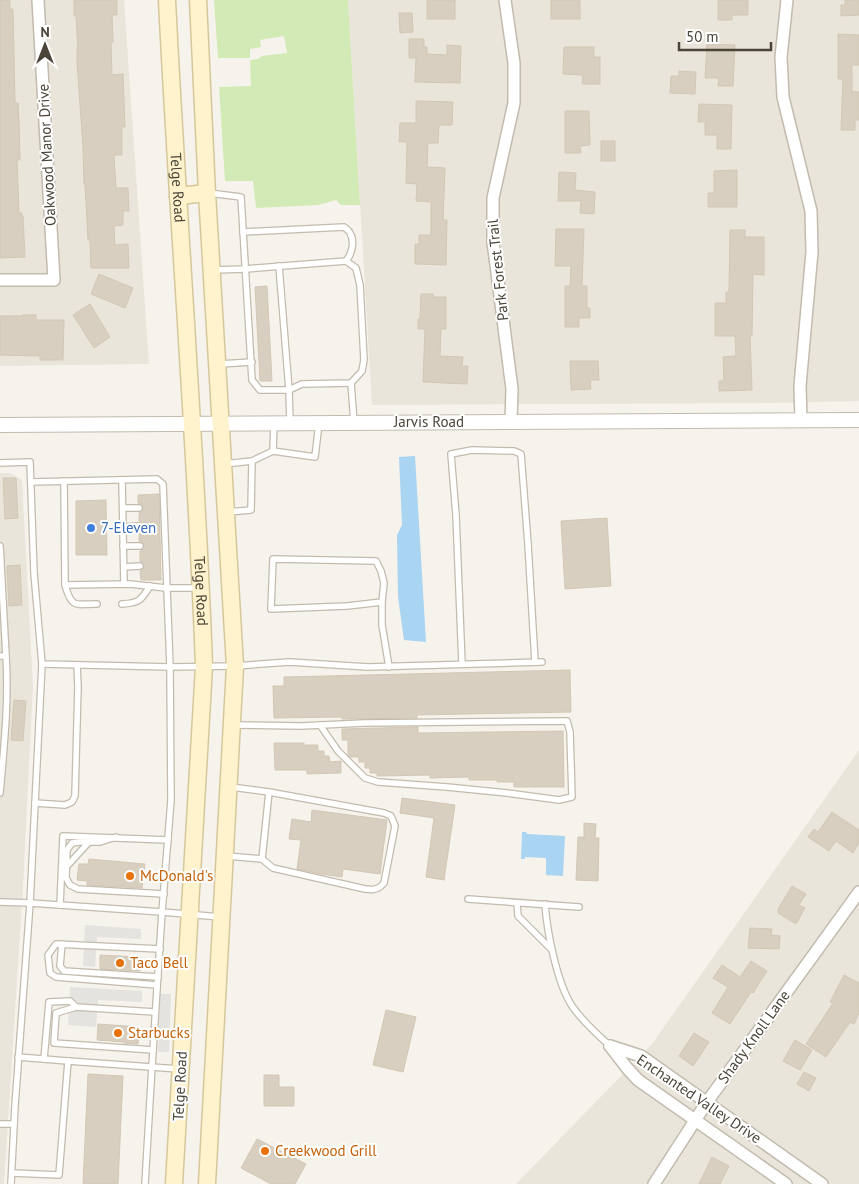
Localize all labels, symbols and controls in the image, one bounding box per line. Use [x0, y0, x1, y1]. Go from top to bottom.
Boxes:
north arrow [20, 20, 70, 70]
scale bar [679, 20, 772, 52]
text: N [40, 23, 50, 41]
text: 50 m [686, 27, 719, 46]
street label: Oakwood Manor Drive [33, 84, 60, 227]
street label: Telge Road [166, 152, 190, 223]
street label: Park Forest Trail [483, 218, 512, 322]
street label: Jarvis Road [393, 412, 464, 431]
place label: 7-Eleven [101, 518, 156, 537]
marker: 7-Eleven [85, 522, 97, 534]
street label: Telge Road [190, 556, 212, 626]
place label: McDonald's [140, 866, 213, 885]
marker: McDonald's [124, 870, 136, 882]
place label: Taco Bell [130, 953, 188, 972]
marker: Taco Bell [114, 957, 126, 969]
street label: Shady Knoll Lane [713, 986, 794, 1087]
place label: Starbucks [128, 1023, 190, 1042]
marker: Starbucks [112, 1027, 124, 1039]
street label: Enchanted Valley Drive [633, 1050, 765, 1147]
street label: Telge Road [168, 1051, 191, 1121]
place label: Creekwood Grill [275, 1141, 377, 1160]
marker: Creekwood Grill [259, 1145, 271, 1157]

